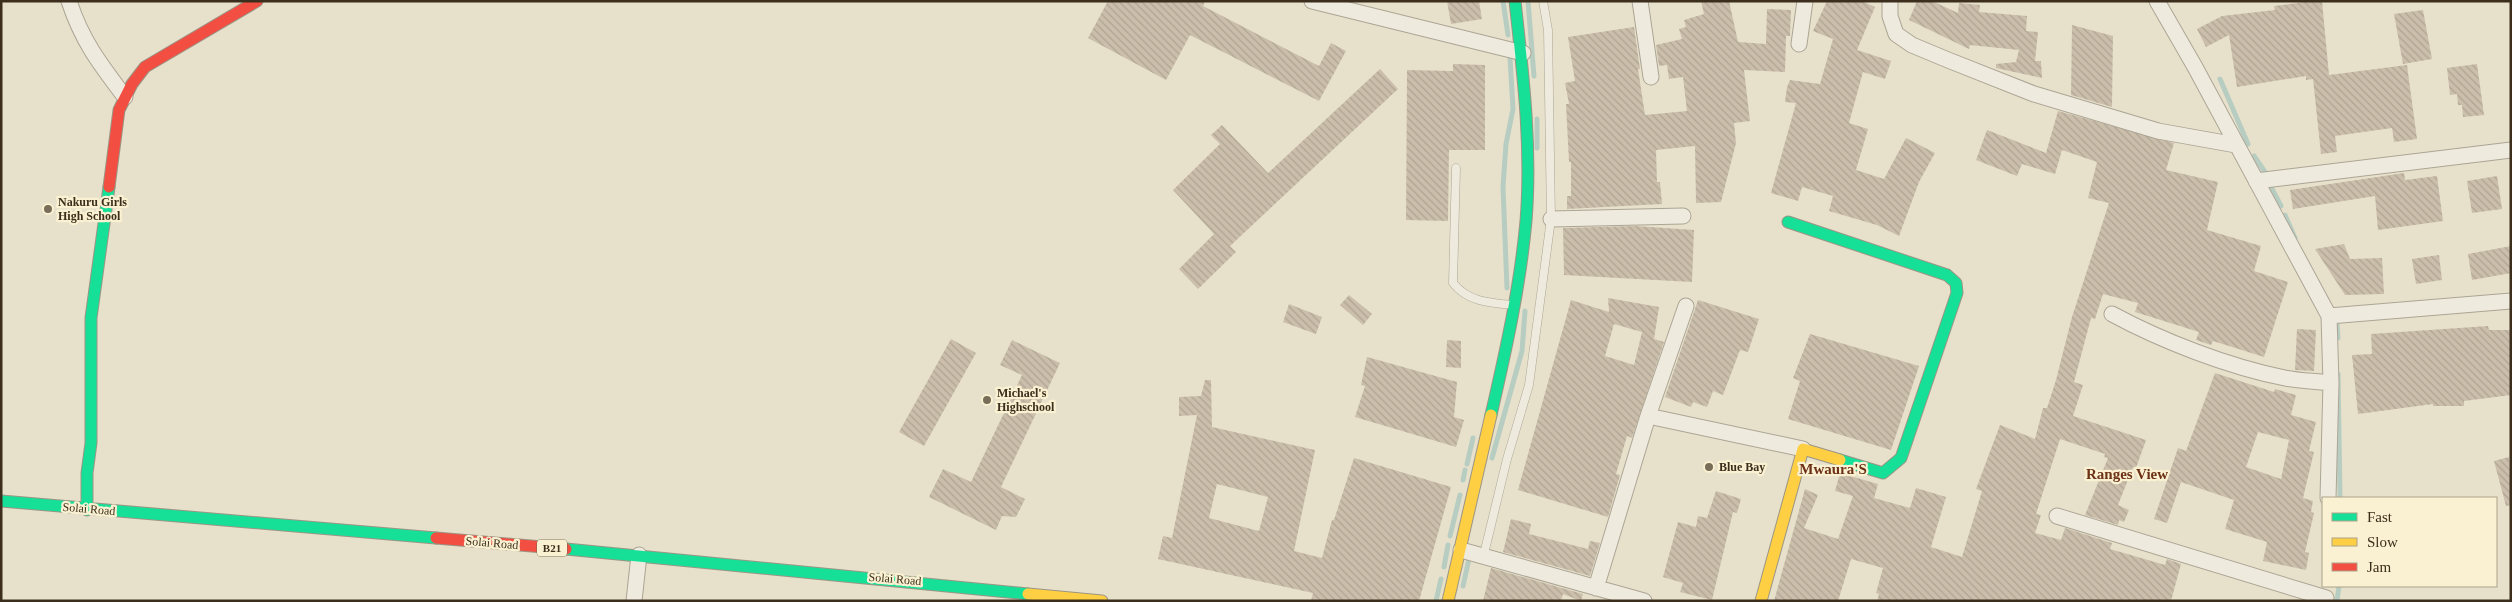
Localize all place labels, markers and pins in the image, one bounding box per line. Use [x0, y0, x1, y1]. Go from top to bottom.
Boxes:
place label: Nakuru Girls High School [58, 195, 127, 223]
marker: Nakuru Girls High School [42, 203, 54, 215]
place label: Michael's Highschool [997, 386, 1055, 414]
marker: Michael's Highschool [981, 394, 993, 406]
place label: Blue Bay [1719, 460, 1765, 474]
marker: Blue Bay [1703, 461, 1715, 473]

